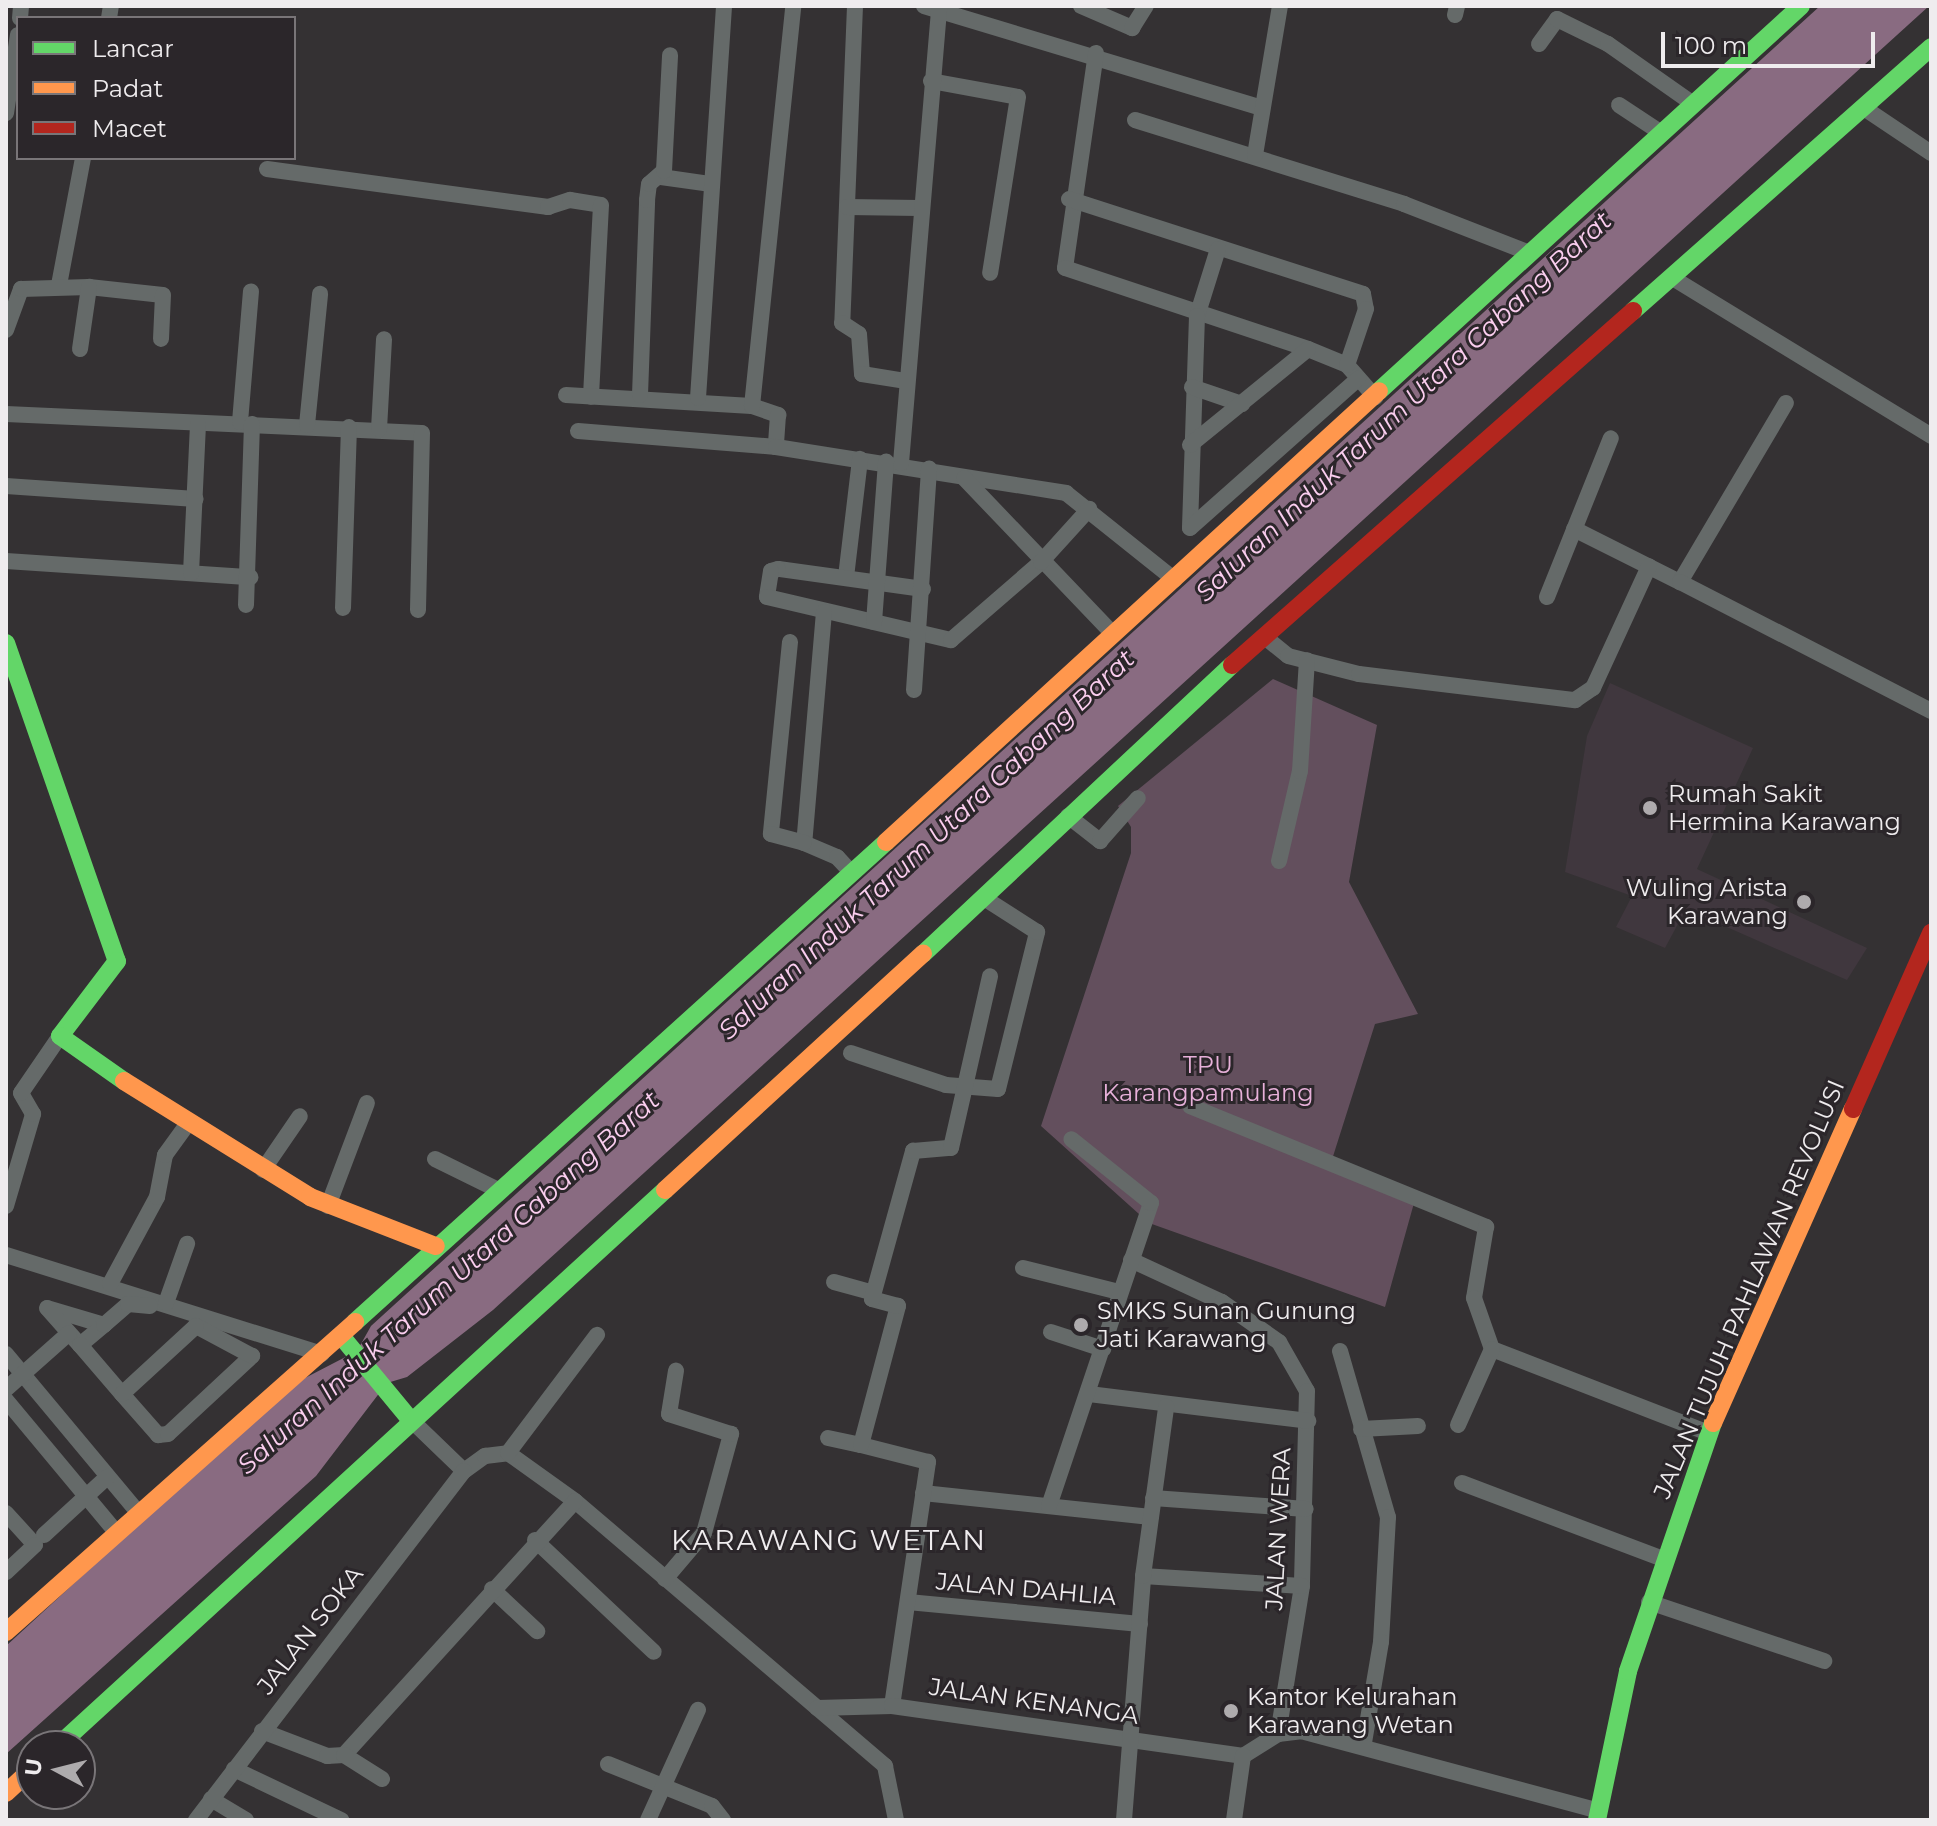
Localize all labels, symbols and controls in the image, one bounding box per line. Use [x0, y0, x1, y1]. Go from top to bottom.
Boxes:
legend [16, 16, 296, 160]
scale bar [1665, 16, 1879, 66]
text: 100 m [1675, 31, 1747, 60]
text: Lancar [92, 34, 174, 63]
text: Padat [92, 74, 163, 103]
text: Macet [92, 114, 167, 143]
water label: Saluran Induk Tarum Utara Cabang Barat [1190, 206, 1618, 608]
water label: Saluran Induk Tarum Utara Cabang Barat [713, 644, 1141, 1046]
place label: Rumah Sakit Hermina Karawang [1668, 780, 1901, 836]
marker: Rumah Sakit Hermina Karawang [1639, 797, 1661, 819]
place label: Wuling Arista Karawang [1626, 874, 1788, 930]
marker: Wuling Arista Karawang [1795, 893, 1813, 911]
park label: TPU Karangpamulang [1102, 1051, 1314, 1107]
street label: JALAN TUJUH PAHLAWAN REVOLUSI [1647, 1075, 1851, 1503]
water label: Saluran Induk Tarum Utara Cabang Barat [231, 1085, 667, 1481]
place label: SMKS Sunan Gunung Jati Karawang [1097, 1297, 1356, 1353]
marker: SMKS Sunan Gunung Jati Karawang [1072, 1316, 1090, 1334]
street label: JALAN WERA [1259, 1447, 1297, 1611]
district label: KARAWANG WETAN [671, 1523, 987, 1557]
street label: JALAN SOKA [251, 1560, 369, 1700]
street label: JALAN DAHLIA [935, 1567, 1117, 1611]
street label: JALAN KENANGA [927, 1672, 1141, 1730]
place label: Kantor Kelurahan Karawang Wetan [1247, 1683, 1457, 1739]
marker: Kantor Kelurahan Karawang Wetan [1222, 1702, 1240, 1720]
north arrow [16, 1730, 96, 1810]
text: U [19, 1757, 48, 1778]

